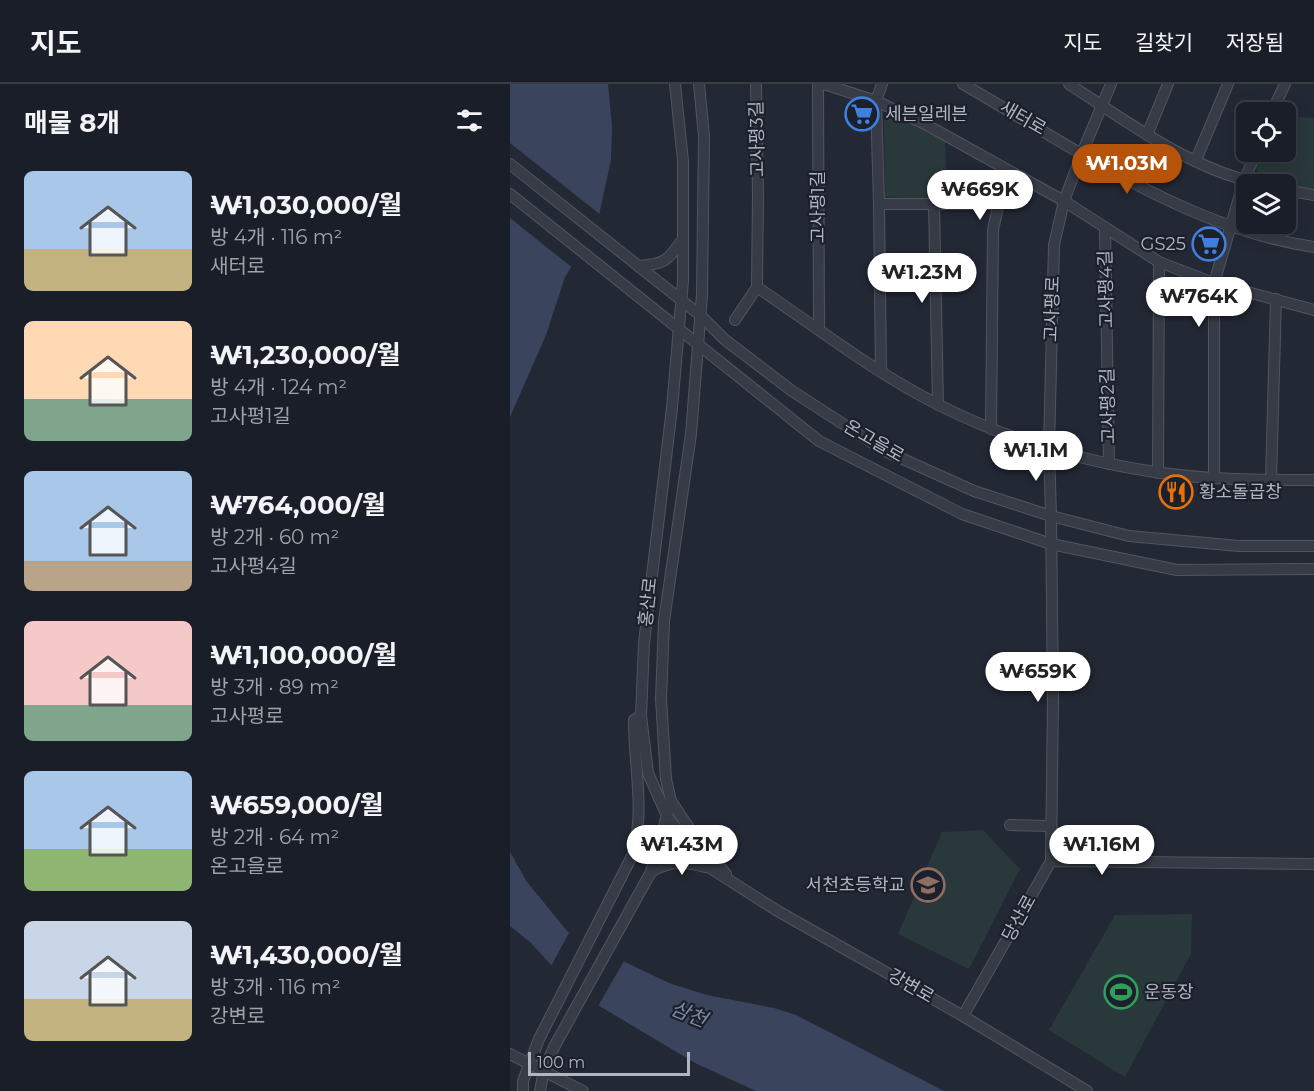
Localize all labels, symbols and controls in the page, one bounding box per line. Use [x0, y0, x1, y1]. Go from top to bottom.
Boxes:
text: 지도 [30, 26, 82, 60]
text: 지도 [1063, 30, 1102, 55]
text: 길찾기 [1135, 30, 1193, 55]
text: 저장됨 [1226, 30, 1284, 55]
supermarket icon: 세븐일레븐 [844, 96, 880, 132]
street label: 새터로 [996, 96, 1050, 140]
street label: 고사평3길 [745, 101, 769, 177]
map controls [1236, 102, 1296, 234]
button: locate [1236, 102, 1296, 162]
place label: 세븐일레븐 [885, 103, 968, 125]
icon: filters [453, 104, 486, 137]
text: 매물 8개 [24, 107, 120, 139]
pin: ₩1.03M [1078, 144, 1176, 195]
text: ₩1.03M [1086, 151, 1168, 175]
pin: ₩669K [938, 170, 1022, 221]
street label: 고사평1길 [807, 171, 829, 243]
button: layers [1236, 174, 1296, 234]
text: ₩669K [941, 177, 1019, 201]
text: ₩1,030,000/월 [210, 189, 402, 221]
icon: home [72, 195, 144, 267]
text: 방 4개 · 116 m² [210, 225, 342, 249]
supermarket icon: GS25 [1191, 226, 1227, 262]
place label: GS25 [1141, 233, 1186, 255]
street label: 고사평4길 [1094, 250, 1118, 328]
pin: ₩1.23M [873, 253, 971, 304]
text: 새터로 [210, 254, 265, 278]
text: ₩1.23M [882, 260, 962, 284]
street label: 고사평로 [1040, 276, 1064, 342]
pin: ₩764K [1157, 277, 1241, 328]
text: ₩764K [1160, 284, 1238, 308]
text: ₩1,230,000/월 [210, 339, 401, 371]
icon: home [72, 345, 144, 417]
street label: 고사평2길 [1096, 368, 1120, 444]
text: 방 4개 · 124 m² [210, 375, 347, 399]
text: 고사평1길 [210, 404, 291, 428]
street label: 온고을로 [840, 415, 908, 467]
pin: ₩1.1M [994, 431, 1078, 482]
text: ₩1.1M [1004, 438, 1068, 462]
restaurant icon: 황소돌곱창 [1158, 474, 1194, 510]
place label: 황소돌곱창 [1199, 481, 1282, 503]
text: ₩764,000/월 [210, 489, 386, 521]
icon: home [72, 495, 144, 567]
text: 방 2개 · 60 m² [210, 525, 339, 549]
text: 고사평4길 [210, 554, 297, 578]
street label: 홍산로 [634, 576, 662, 628]
text: ₩1,100,000/월 [210, 639, 397, 671]
icon: home [72, 645, 144, 717]
pin: ₩659K [996, 652, 1080, 703]
text: ₩659K [999, 659, 1077, 683]
text: 방 3개 · 89 m² [210, 675, 339, 699]
text: 고사평로 [210, 704, 284, 728]
text: ₩659,000/월 [210, 789, 384, 821]
icon: home [72, 795, 144, 867]
text: 방 2개 · 64 m² [210, 825, 339, 849]
pin: ₩1.43M [633, 825, 731, 876]
pin: ₩1.16M [1053, 825, 1151, 876]
text: ₩1.43M [641, 832, 723, 856]
text: ₩1.16M [1063, 832, 1141, 856]
text: 온고을로 [210, 854, 284, 878]
school or university icon: 서천초등학교 [910, 867, 946, 903]
place label: 서천초등학교 [806, 874, 905, 896]
street label: 당산로 [997, 891, 1041, 945]
text: ₩1,430,000/월 [210, 939, 403, 971]
icon: home [72, 945, 144, 1017]
street label: 강변로 [884, 964, 938, 1008]
sports icon: 운동장 [1103, 974, 1139, 1010]
text: 방 3개 · 116 m² [210, 975, 341, 999]
place label: 운동장 [1144, 981, 1194, 1003]
water label: 삼천 [667, 996, 713, 1033]
text: 강변로 [210, 1004, 265, 1028]
scale bar [528, 1049, 690, 1076]
text: 100 m [537, 1053, 585, 1072]

